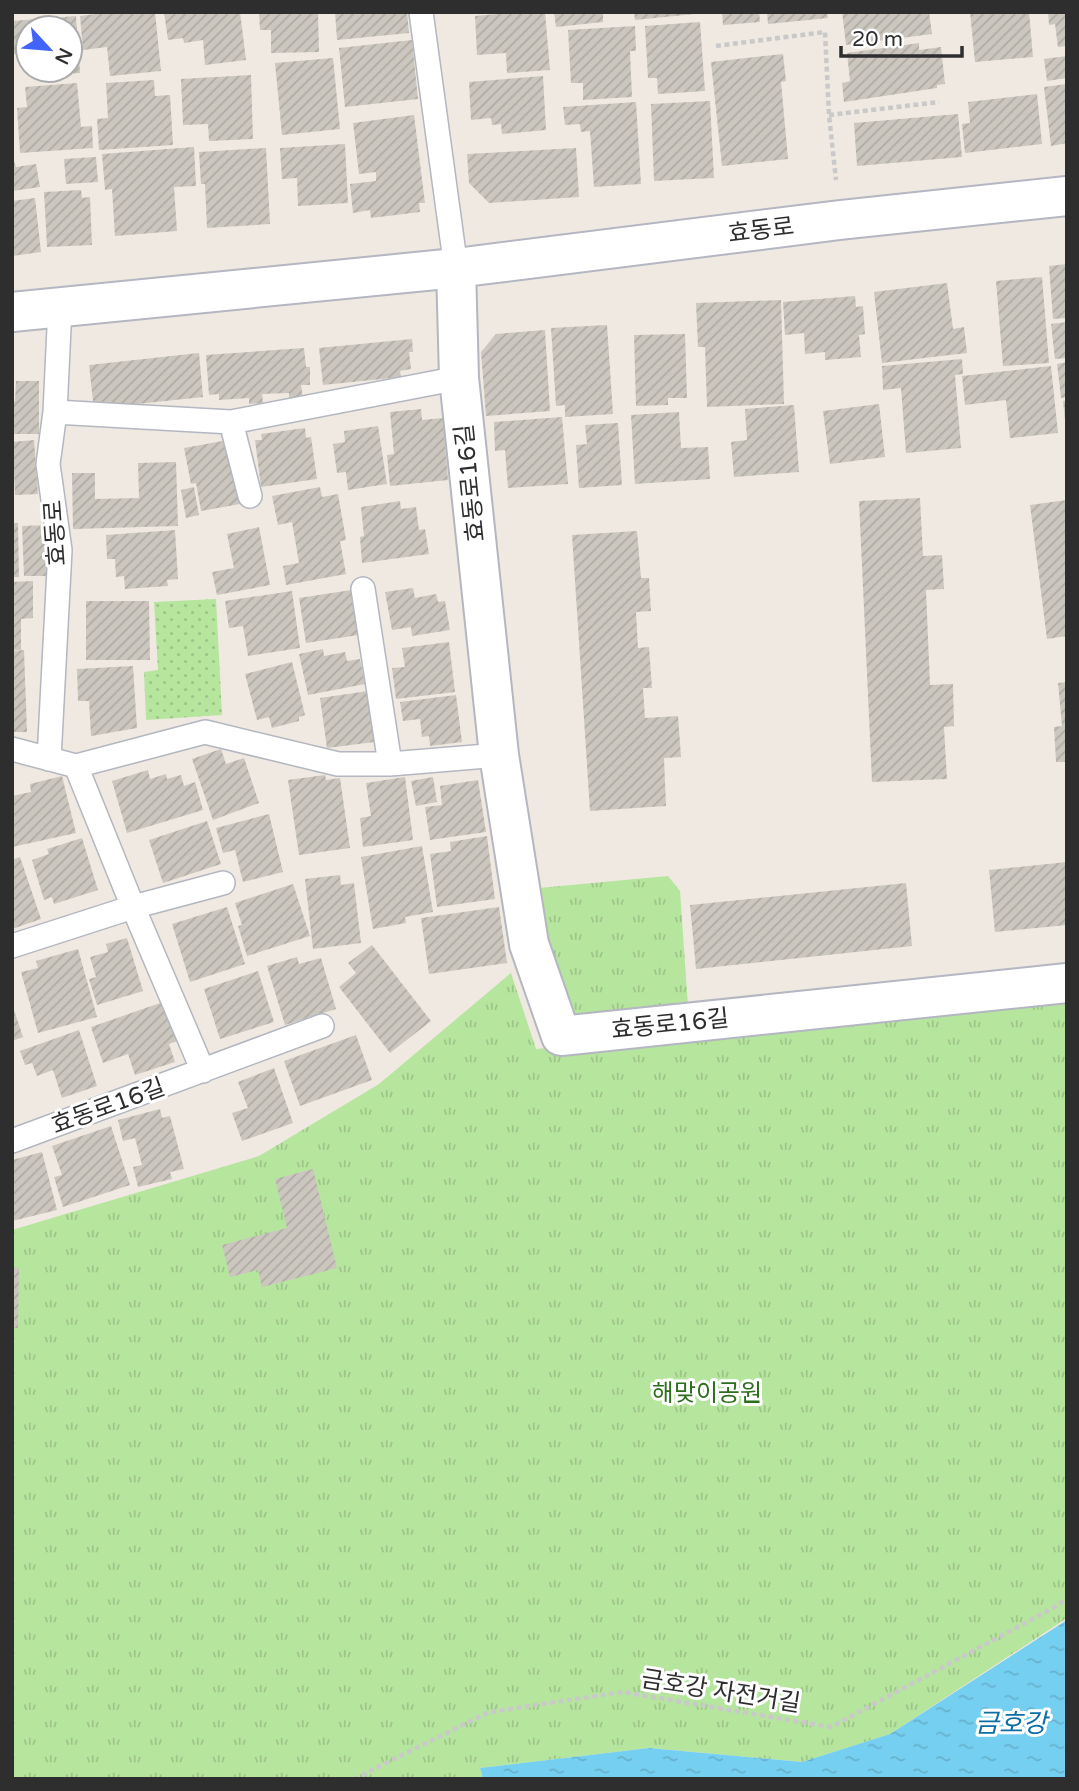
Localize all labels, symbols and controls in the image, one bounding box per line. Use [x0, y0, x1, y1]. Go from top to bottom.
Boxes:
north arrow [14, 14, 84, 84]
scale bar [841, 14, 962, 58]
text: 20 m [852, 27, 903, 52]
text: N [50, 44, 77, 68]
street label: 효동로 [726, 212, 796, 249]
street label: 효동로16길 [450, 423, 491, 543]
street label: 효동로 [39, 499, 72, 567]
street label: 효동로16길 [610, 1004, 730, 1045]
street label: 효동로16길 [48, 1073, 169, 1140]
park label: 해맞이공원 [652, 1379, 762, 1408]
street label: 금호강 자전거길 [639, 1665, 803, 1718]
water label: 금호강 [975, 1708, 1050, 1739]

